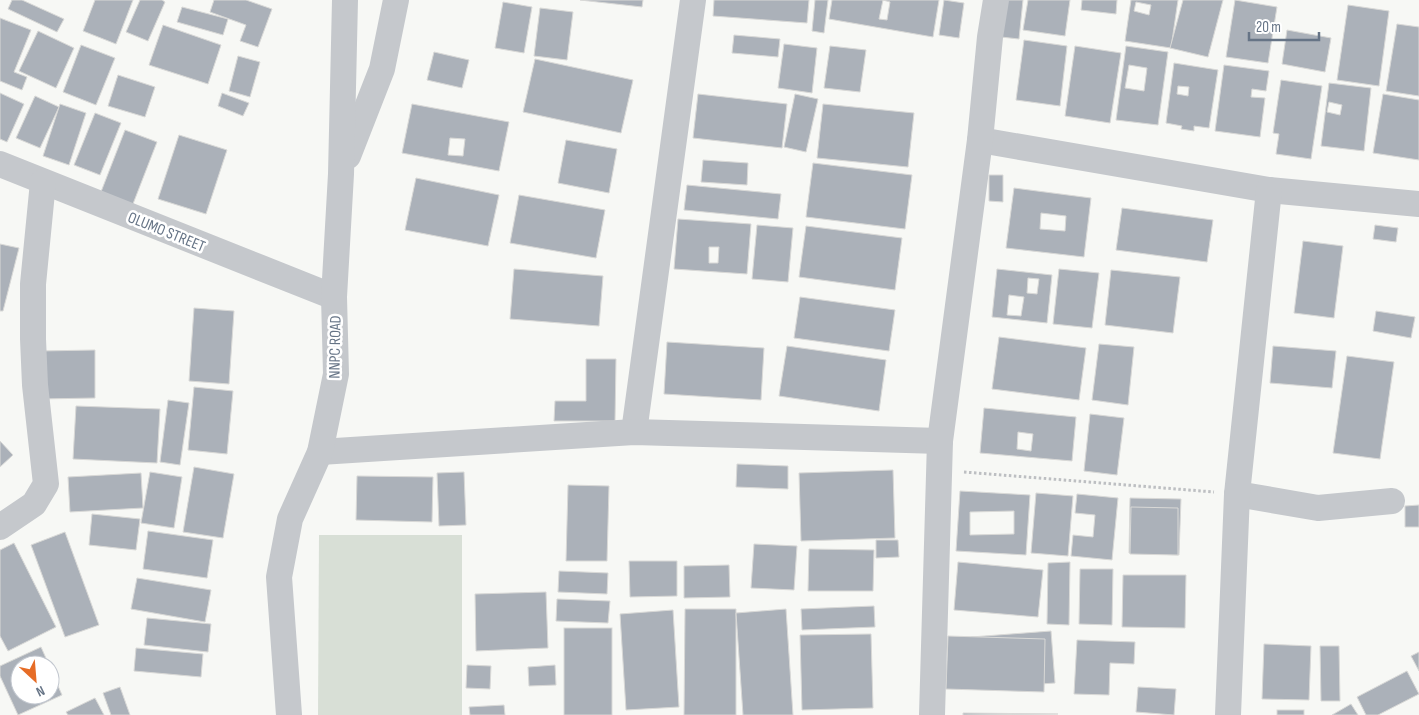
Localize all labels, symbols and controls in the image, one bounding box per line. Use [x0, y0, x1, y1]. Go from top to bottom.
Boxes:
scale bar [1249, 10, 1319, 42]
text: 20 m [1256, 18, 1281, 37]
street label: OLUMO STREET [125, 208, 208, 257]
street label: NNPC ROAD [325, 315, 346, 379]
north arrow [10, 655, 60, 705]
text: N [33, 682, 48, 701]

